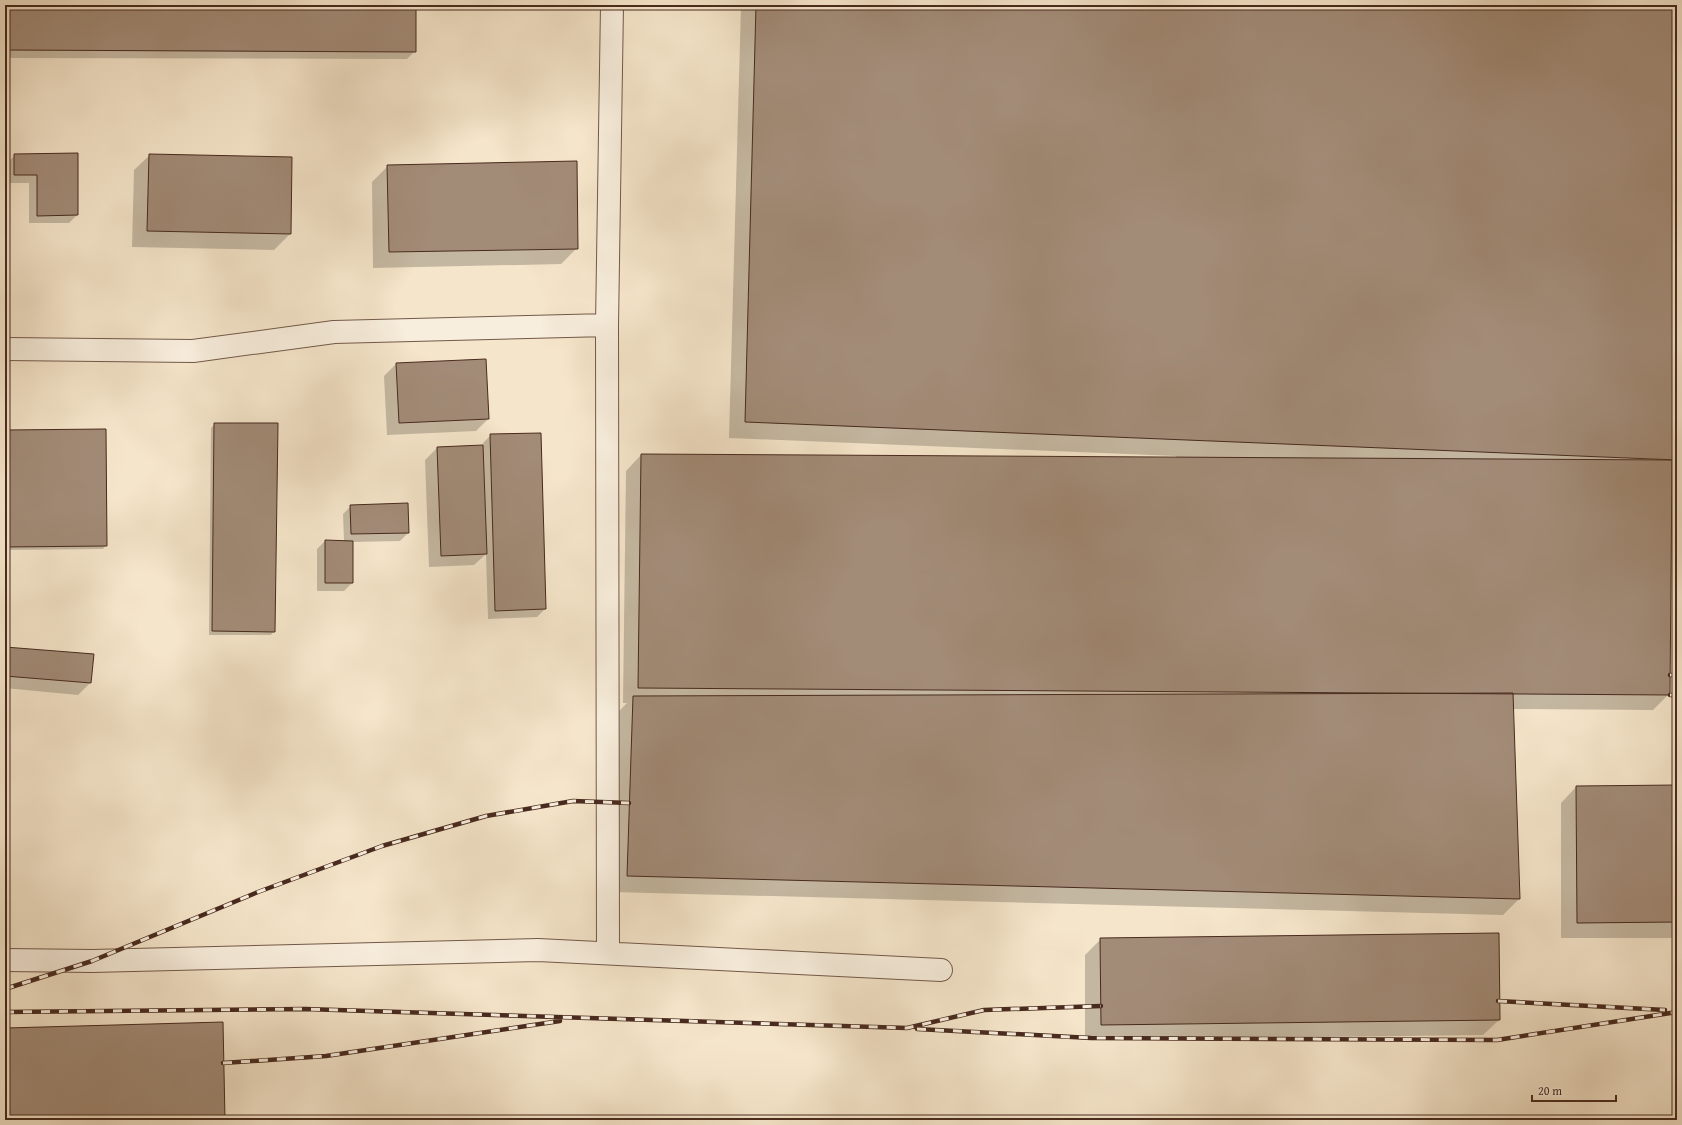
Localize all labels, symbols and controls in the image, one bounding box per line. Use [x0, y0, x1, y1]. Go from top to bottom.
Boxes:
scale bar [1532, 1077, 1616, 1103]
text: 20 m [1538, 1082, 1562, 1099]

